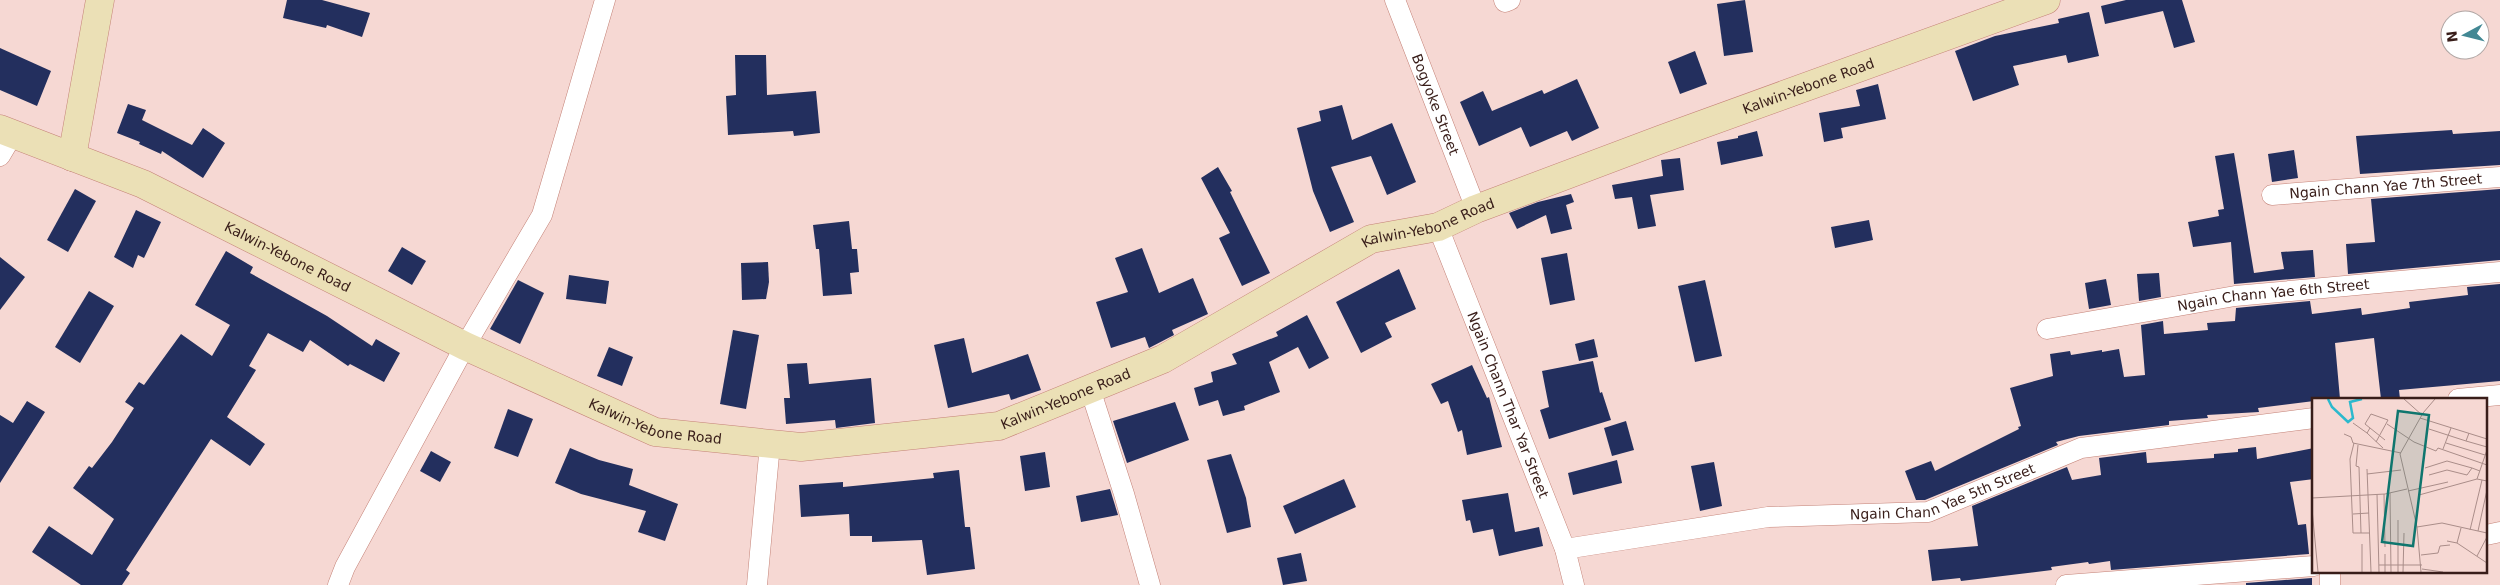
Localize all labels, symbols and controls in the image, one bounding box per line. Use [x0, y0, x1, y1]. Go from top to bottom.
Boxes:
north arrow [2440, 10, 2490, 60]
text: N [2443, 30, 2461, 43]
street label: Bogyoke Street [1409, 52, 1462, 158]
street label: Kalwin-Yebone Road [1740, 55, 1877, 117]
street label: Ngain Chann Yae 7th Street [2289, 170, 2483, 202]
street label: Kalwin-Yebone Road [1358, 195, 1497, 251]
street label: Kalwin-Yebone Road [222, 218, 353, 295]
street label: Ngain Chann Yae 6th Street [2176, 276, 2370, 314]
street label: Ngain Chann Thar Yar Street [1464, 309, 1552, 501]
street label: Kalwin-Yebone Road [998, 365, 1133, 432]
street label: Kalwin-Yebone Road [586, 395, 723, 447]
inset map [2312, 398, 2488, 572]
street label: Ngain Chann Yae 5th Street [1850, 460, 2038, 522]

